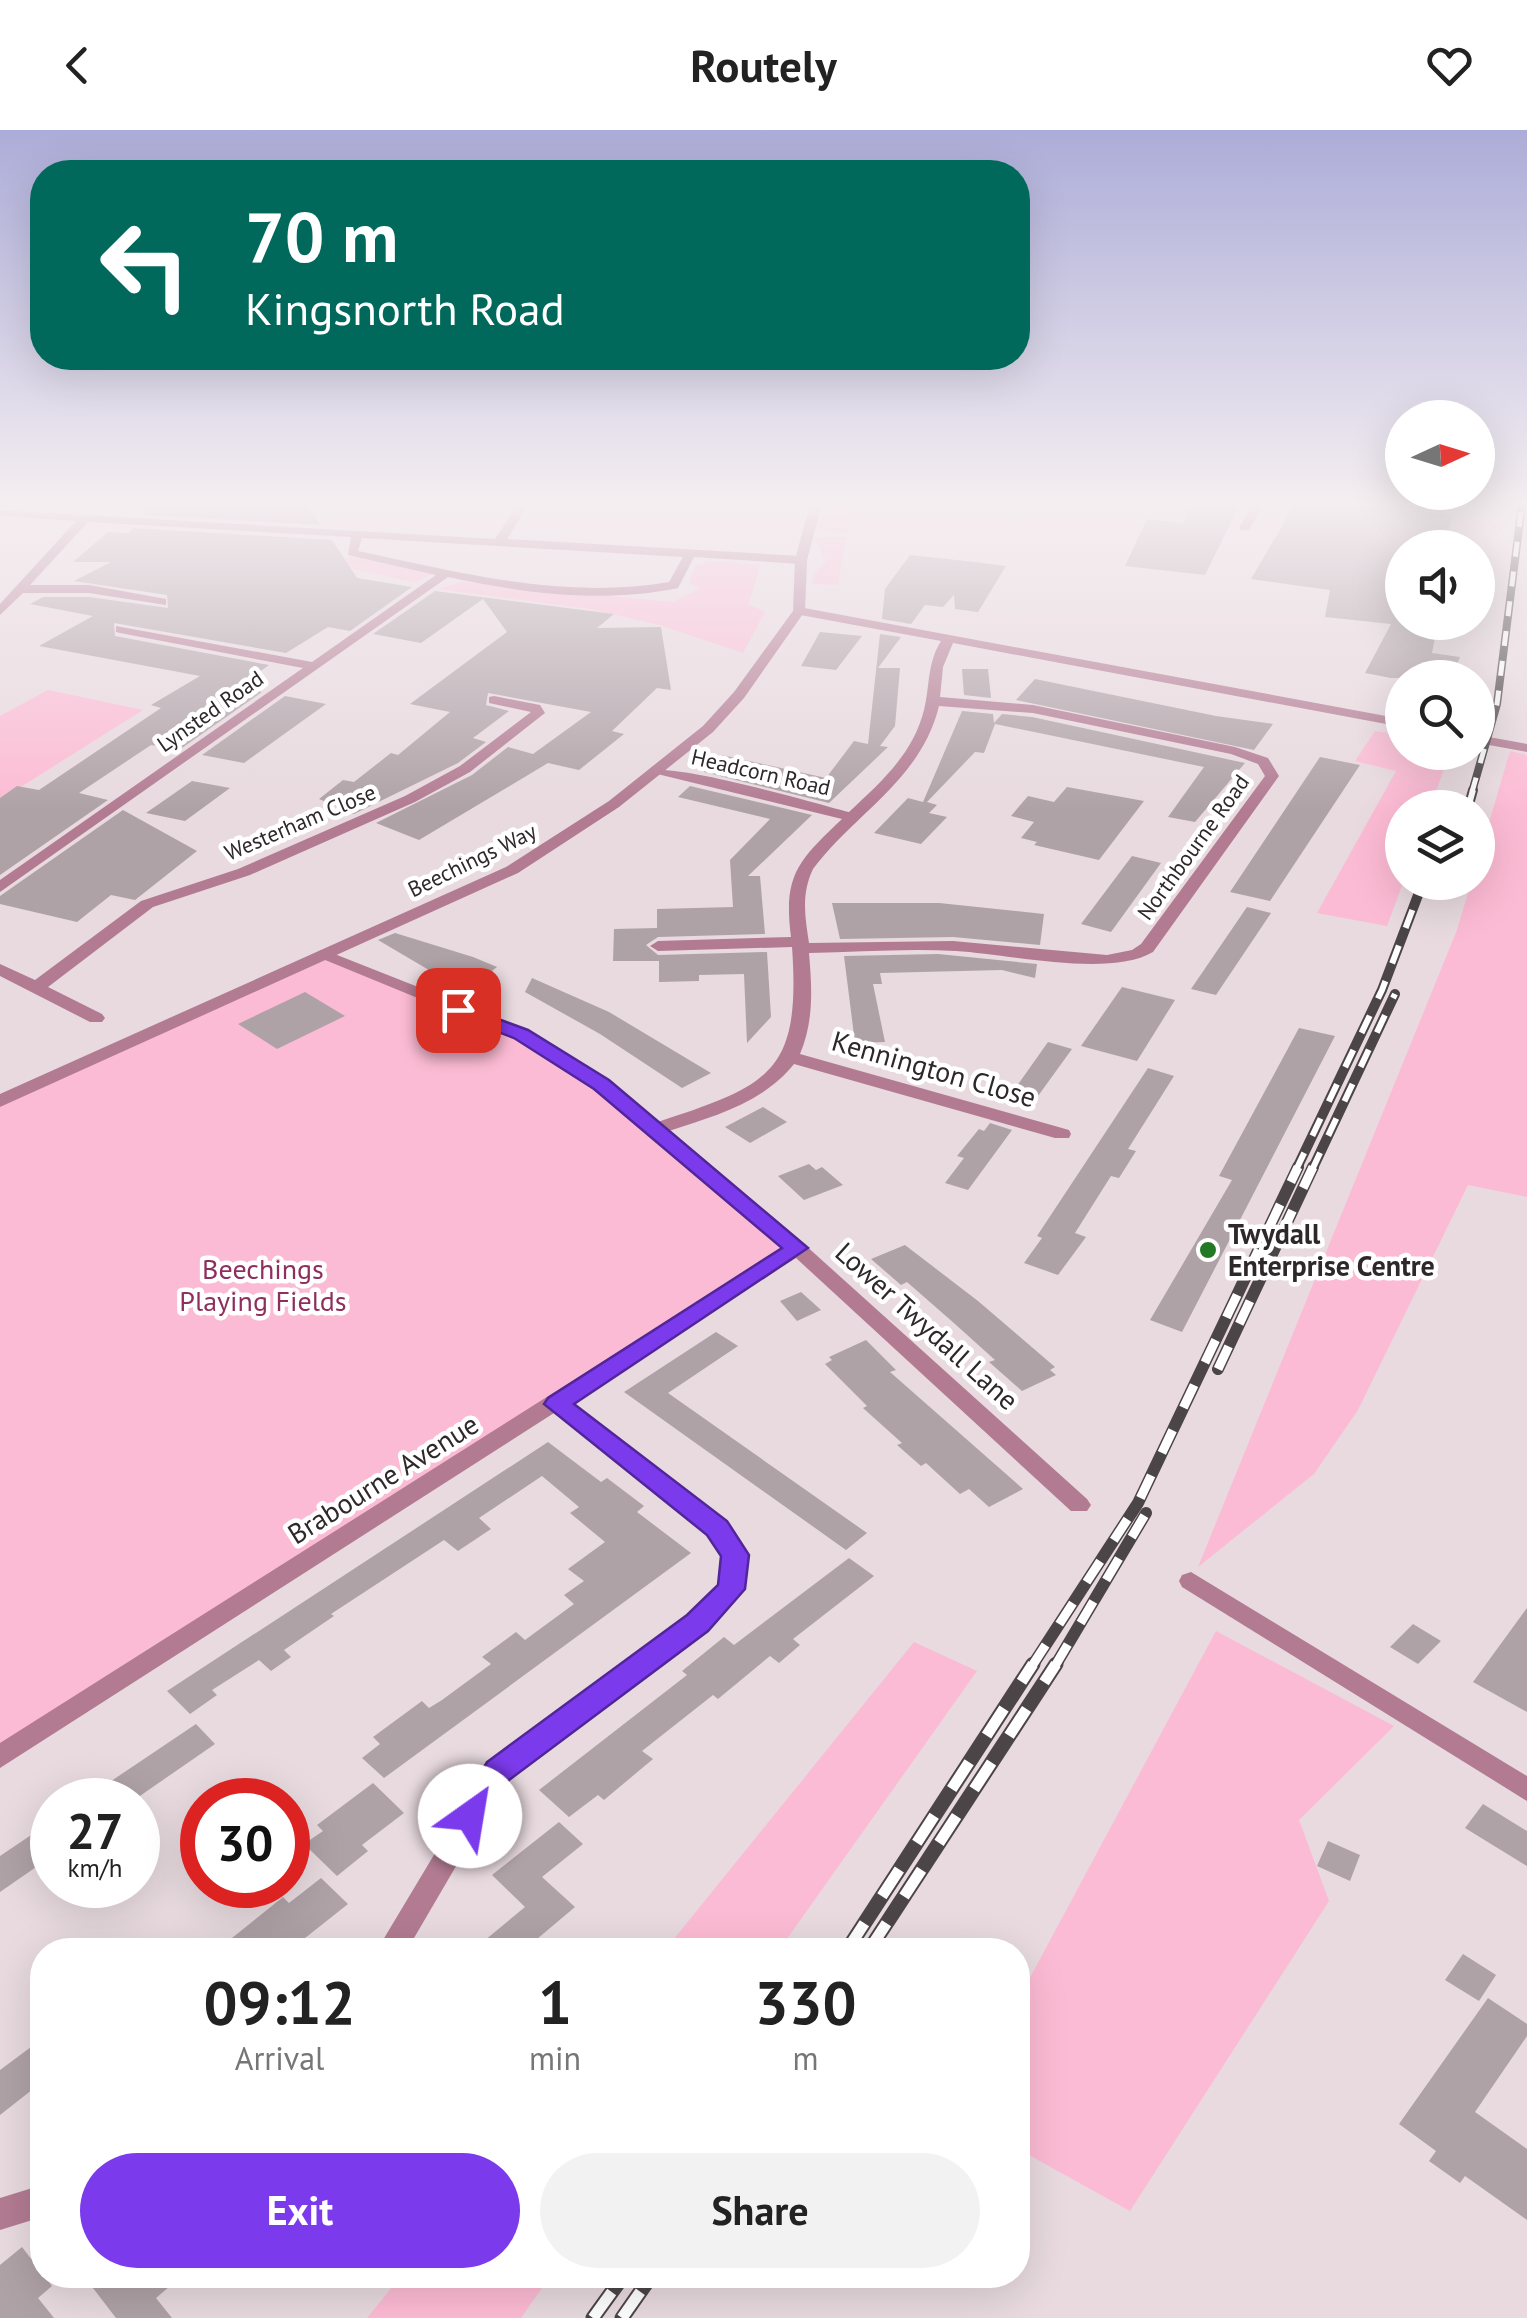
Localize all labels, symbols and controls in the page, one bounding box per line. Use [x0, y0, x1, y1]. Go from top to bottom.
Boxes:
text: Routely [690, 36, 837, 94]
icon: back [50, 38, 105, 93]
icon: heart [1422, 38, 1477, 93]
text: 70 m [245, 191, 398, 281]
icon: left [80, 200, 210, 330]
text: Kingsnorth Road [245, 279, 565, 337]
north arrow [1385, 400, 1495, 510]
map controls [1385, 400, 1495, 900]
button: sound [1385, 530, 1495, 640]
button: search [1385, 660, 1495, 770]
street label: Lynsted Road [151, 664, 269, 758]
street label: Headcorn Road [689, 742, 833, 802]
street label: Northbourne Road [1131, 769, 1255, 925]
street label: Westerham Close [220, 778, 380, 866]
button: layers [1385, 790, 1495, 900]
street label: Beechings Way [403, 816, 542, 903]
pin [416, 968, 501, 1053]
icon: arrive [431, 983, 486, 1038]
street label: Kennington Close [828, 1022, 1040, 1115]
place label: Twydall Enterprise Centre [1228, 1215, 1435, 1284]
street label: Lower Twydall Lane [828, 1234, 1027, 1418]
marker: Twydall Enterprise Centre [1197, 1239, 1219, 1261]
park label: Beechings Playing Fields [179, 1250, 347, 1319]
street label: Brabourne Avenue [280, 1405, 485, 1552]
position arrow [418, 1764, 522, 1868]
speed limit sign: 30 [180, 1778, 310, 1908]
text: 27 [67, 1798, 123, 1863]
text: km/h [68, 1852, 122, 1884]
text: 09:12 [203, 1963, 356, 2041]
text: 1 [538, 1963, 572, 2041]
text: 330 [755, 1963, 857, 2041]
text: Arrival [235, 2037, 324, 2079]
text: min [529, 2037, 581, 2079]
text: m [793, 2037, 819, 2079]
button: Exit [80, 2153, 520, 2268]
button: Share [540, 2153, 980, 2268]

